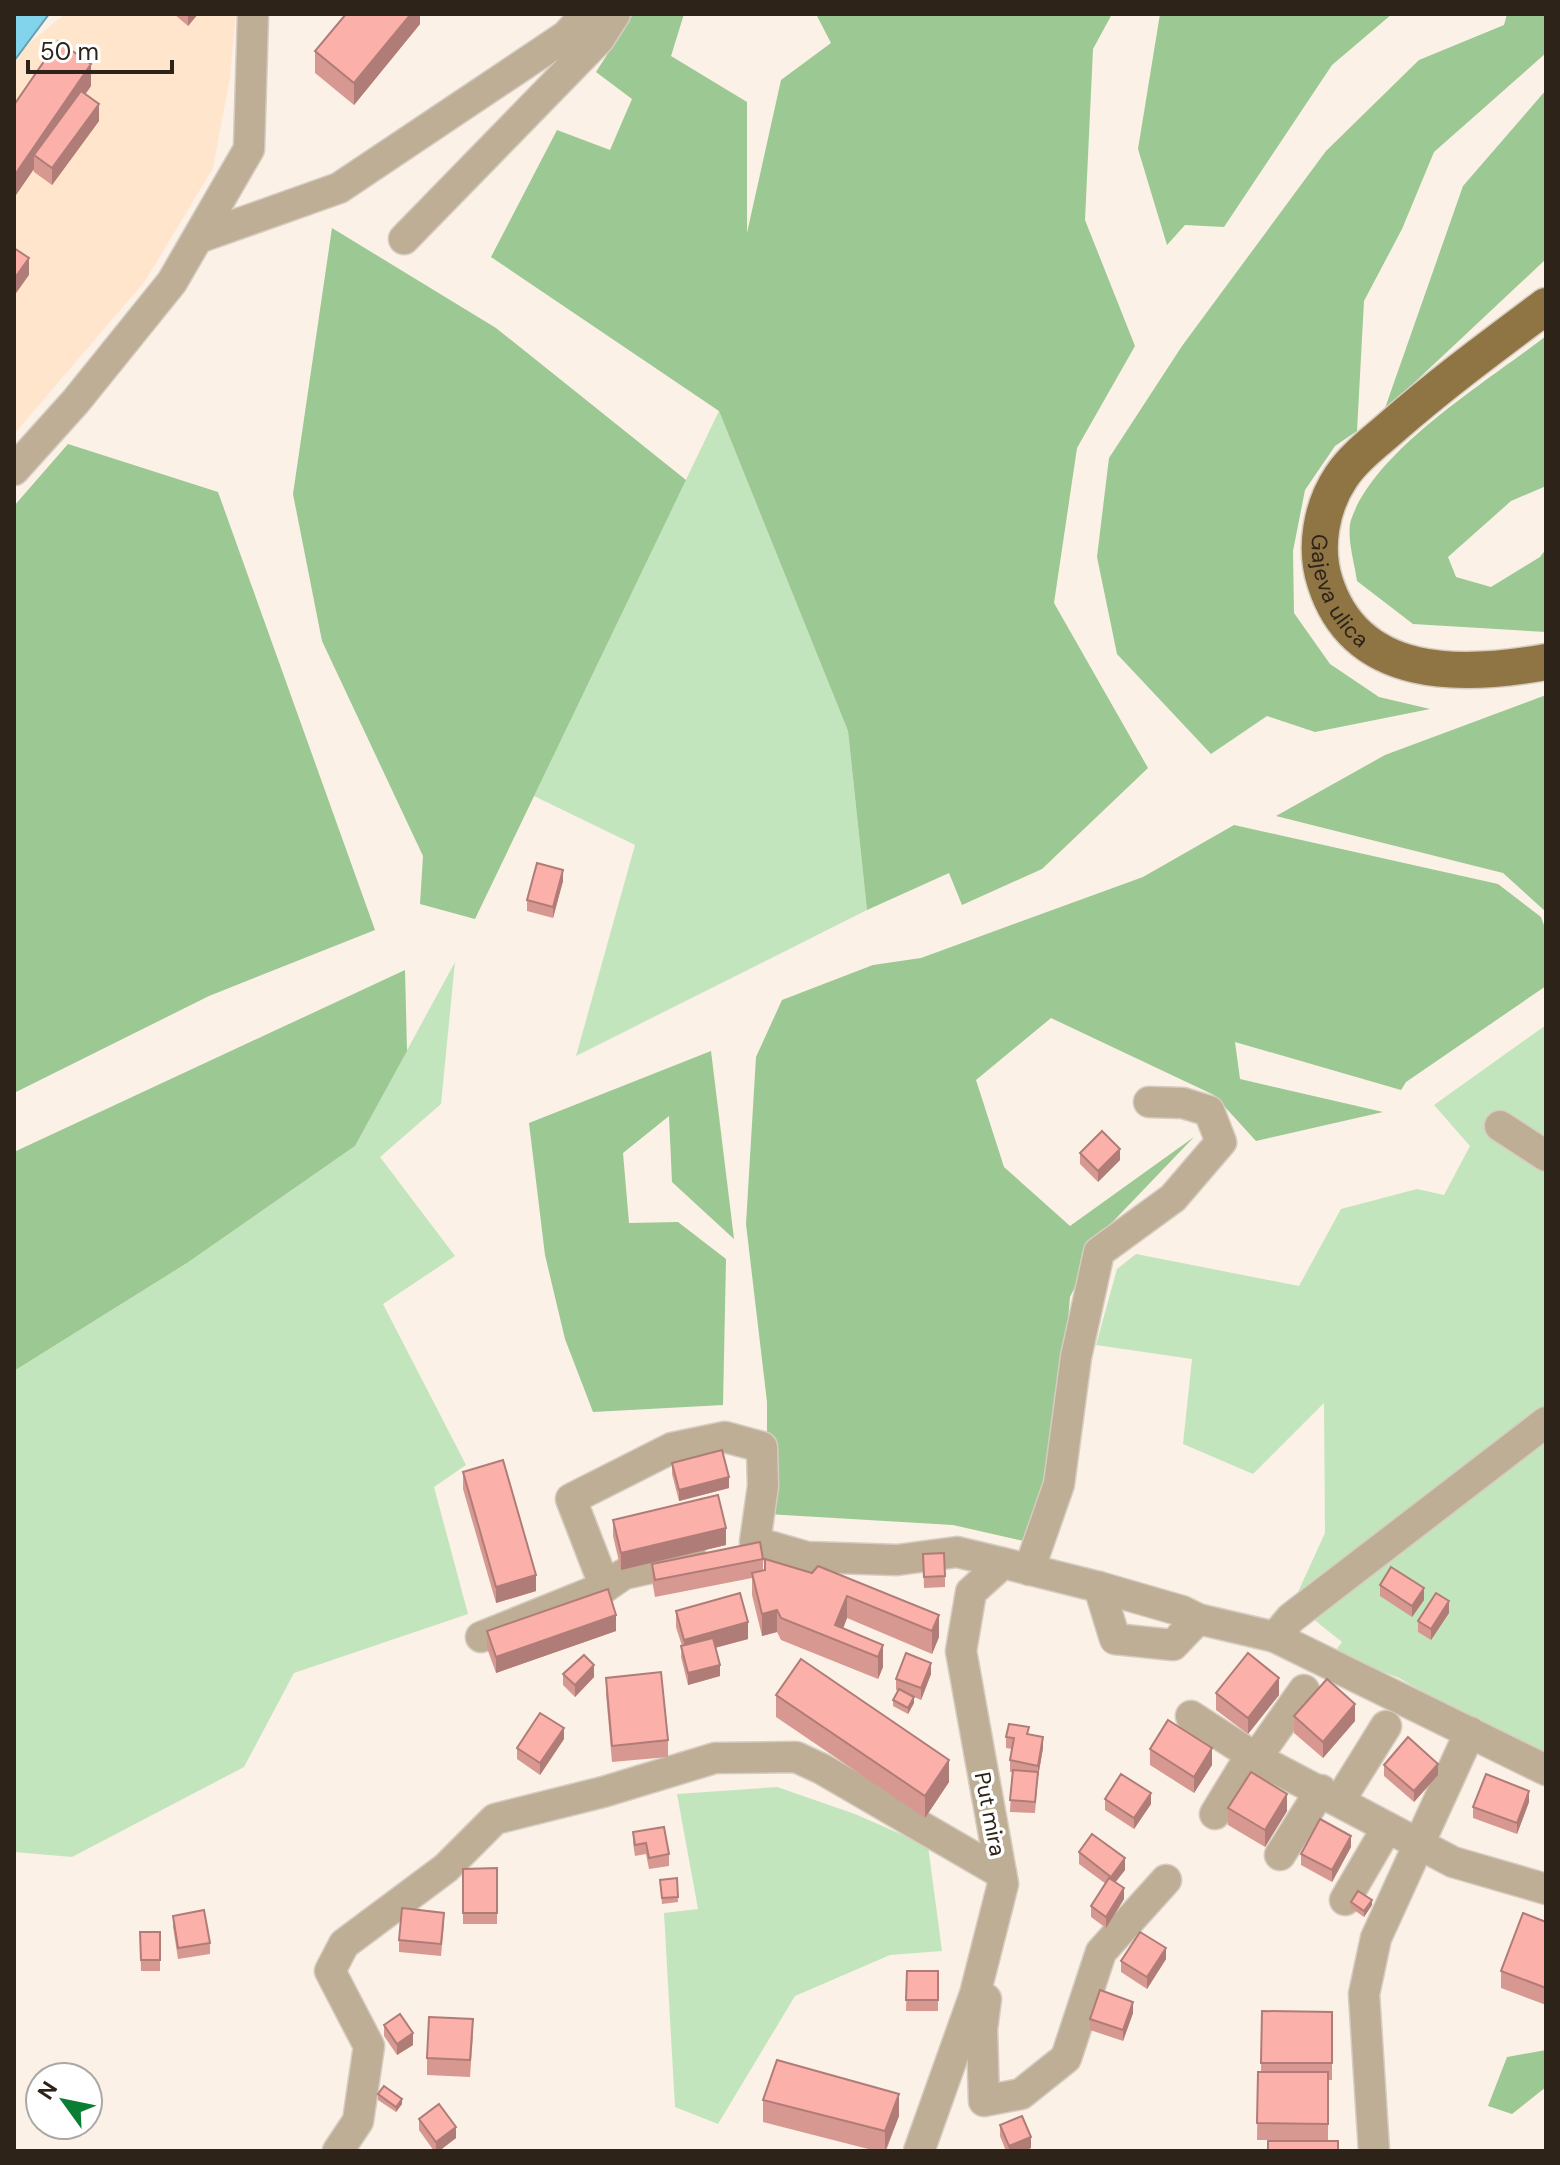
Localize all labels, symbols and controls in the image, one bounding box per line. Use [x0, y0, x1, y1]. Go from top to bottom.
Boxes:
scale bar [28, 24, 172, 74]
text: 50 m [40, 36, 99, 67]
street label: Gajeva ulica [1305, 534, 1375, 654]
street label: Put mira [968, 1770, 1012, 1858]
north arrow [24, 2061, 104, 2141]
text: N [31, 2076, 64, 2105]

